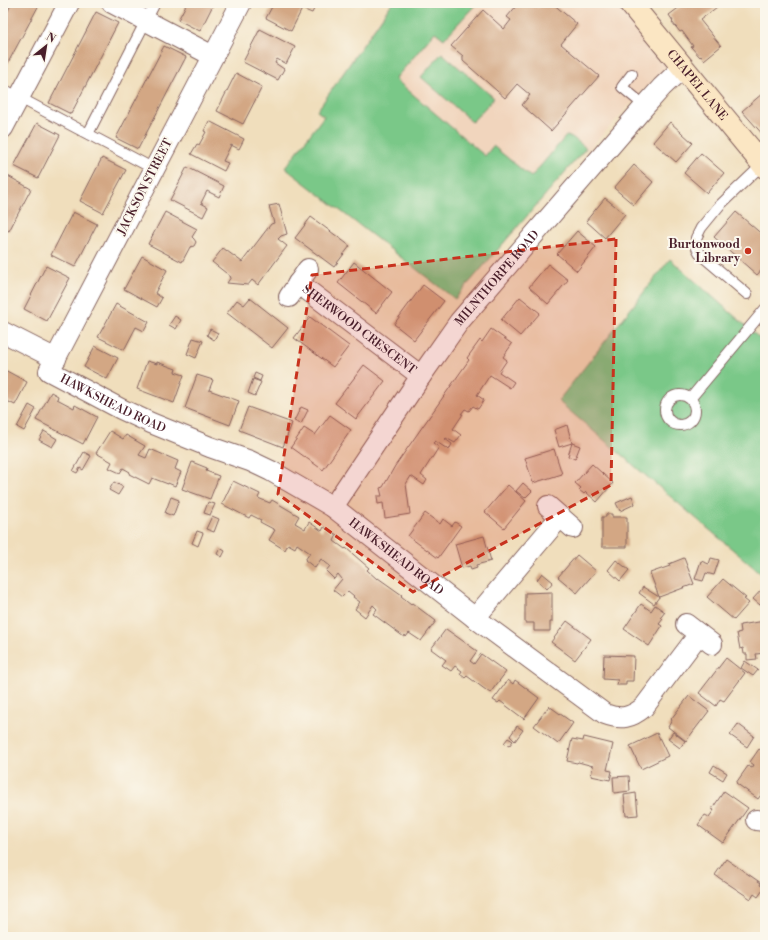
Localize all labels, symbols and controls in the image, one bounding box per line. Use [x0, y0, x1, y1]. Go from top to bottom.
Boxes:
north arrow [26, 26, 66, 66]
text: N [43, 30, 58, 47]
street label: CHAPEL LANE [664, 46, 731, 123]
street label: JACKSON STREET [114, 136, 176, 239]
street label: MILNTHORPE ROAD [452, 227, 542, 329]
place label: Burtonwood Library [669, 237, 741, 266]
marker: Burtonwood Library [743, 246, 753, 256]
street label: SHERWOOD CRESCENT [299, 281, 420, 378]
street label: HAWKSHEAD ROAD [58, 371, 168, 436]
street label: HAWKSHEAD ROAD [346, 515, 447, 598]

